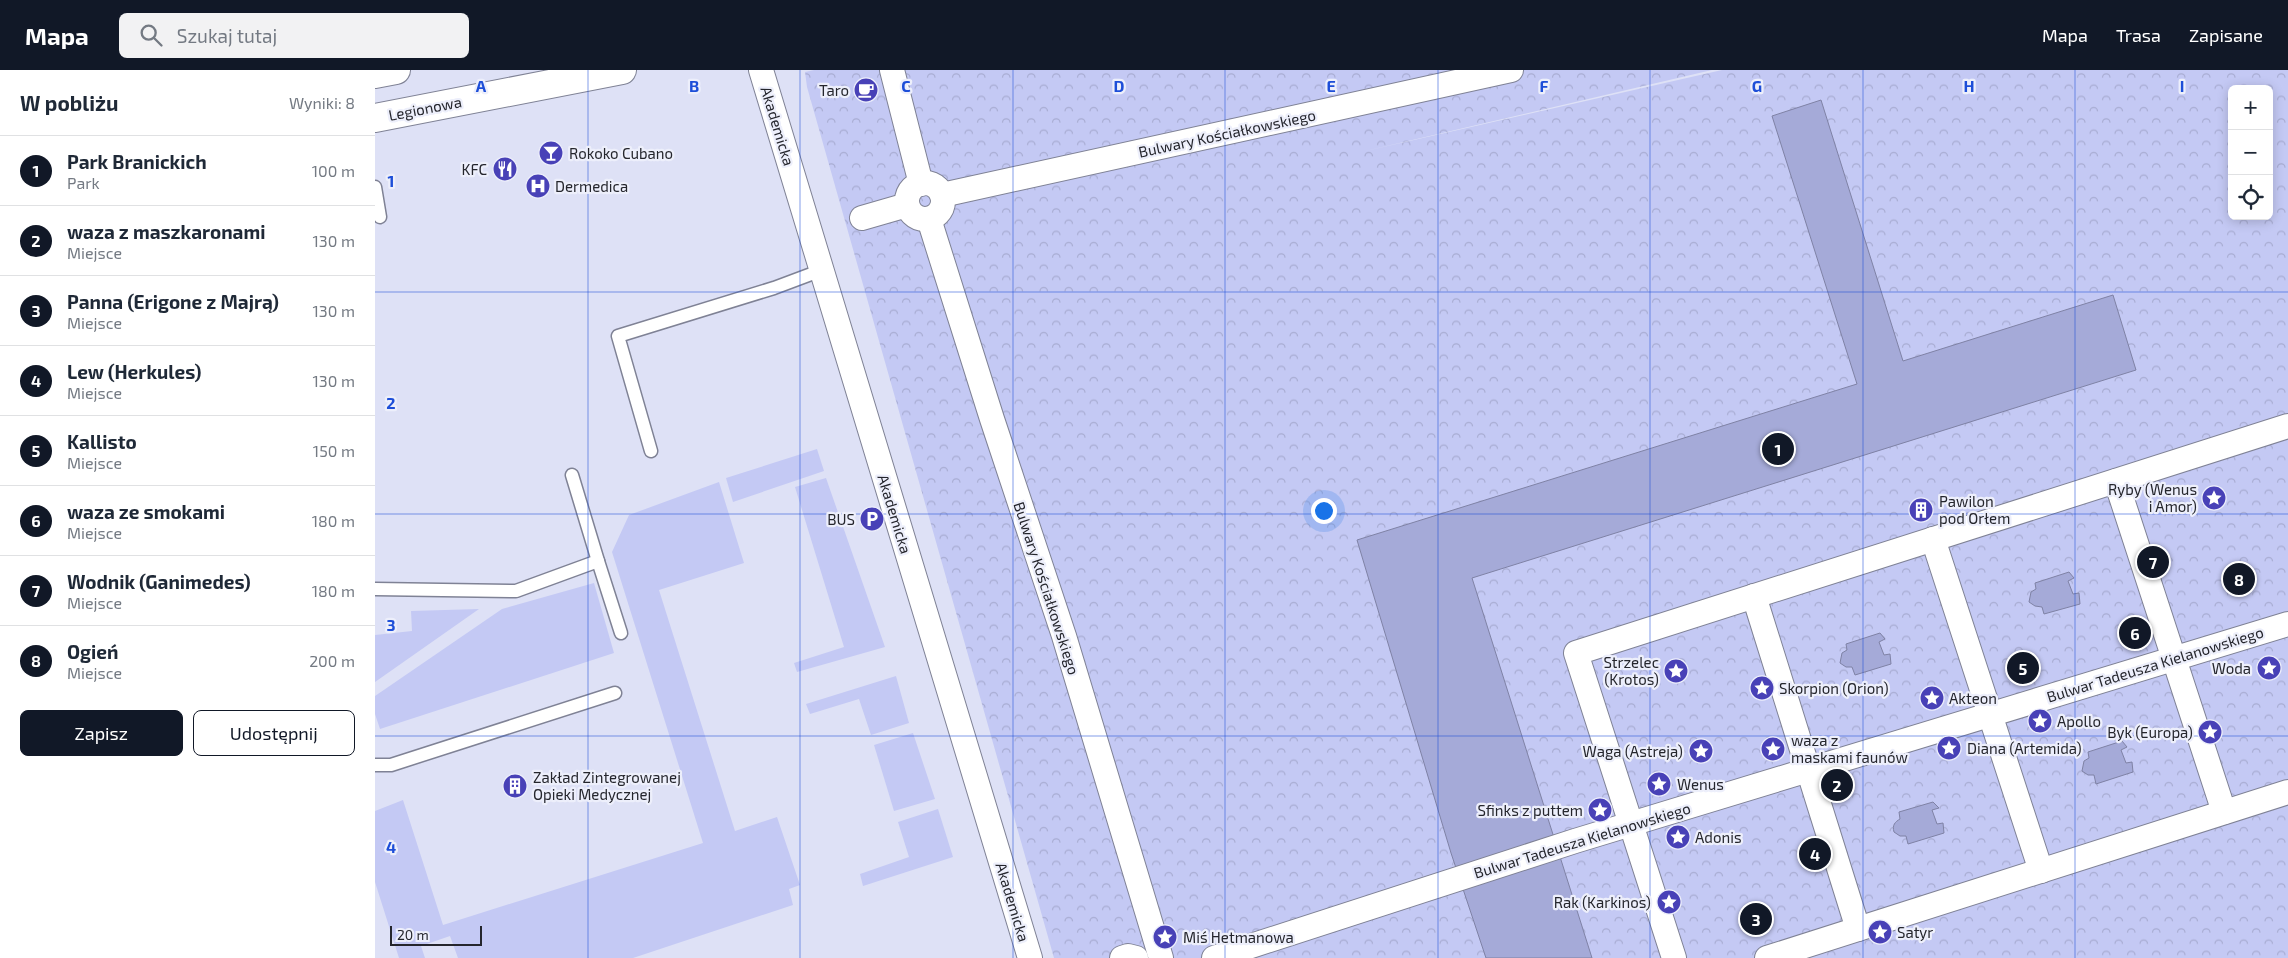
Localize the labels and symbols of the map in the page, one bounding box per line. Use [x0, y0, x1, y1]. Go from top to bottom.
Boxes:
text: A [476, 76, 487, 95]
text: B [689, 76, 699, 95]
text: C [901, 76, 911, 95]
text: D [1114, 76, 1125, 95]
text: E [1326, 76, 1336, 95]
text: F [1540, 76, 1549, 95]
text: G [1752, 76, 1762, 95]
text: H [1963, 76, 1975, 95]
text: I [2180, 76, 2184, 95]
cafe icon: Taro [853, 77, 879, 103]
place label: Taro [819, 81, 849, 99]
street label: Akademicka [757, 84, 799, 168]
street label: Legionowa [387, 92, 463, 124]
street label: Bulwary Kościałkowskiego [1137, 105, 1317, 161]
bar icon: Rokoko Cubano [538, 140, 564, 166]
place label: Rokoko Cubano [569, 144, 673, 162]
restaurant icon: KFC [492, 156, 518, 182]
place label: KFC [462, 160, 487, 178]
text: 1 [388, 171, 394, 190]
hospital icon: Dermedica [525, 173, 551, 199]
place label: Dermedica [555, 177, 628, 195]
text: 2 [386, 393, 396, 412]
pin: 1 [1762, 430, 1794, 468]
street label: Akademicka [874, 472, 916, 556]
place label: Ryby (Wenus i Amor) [2108, 480, 2197, 515]
place icon: Ryby (Wenus i Amor) [2201, 485, 2227, 511]
place label: Pawilon pod Orłem [1939, 492, 2010, 527]
building icon: Pawilon pod Orłem [1908, 497, 1934, 523]
your location [1311, 498, 1337, 524]
street label: Bulwary Kościałkowskiego [1011, 499, 1083, 677]
parking icon: BUS [859, 506, 885, 532]
place label: BUS [827, 510, 855, 528]
pin: 7 [2137, 543, 2169, 581]
pin: 8 [2223, 560, 2255, 598]
pin: 6 [2119, 614, 2151, 652]
text: 3 [386, 615, 396, 634]
street label: Bulwar Tadeusza Kielanowskiego [2044, 622, 2266, 706]
pin: 5 [2007, 649, 2039, 687]
place label: Strzelec (Krotos) [1603, 653, 1659, 688]
place icon: Woda [2256, 655, 2282, 681]
place icon: Strzelec (Krotos) [1663, 658, 1689, 684]
place label: Woda [2212, 659, 2251, 677]
place icon: Skorpion (Orion) [1749, 675, 1775, 701]
place label: Skorpion (Orion) [1779, 679, 1889, 697]
place icon: Akteon [1919, 685, 1945, 711]
place label: Akteon [1949, 689, 1997, 707]
place icon: Apollo [2027, 708, 2053, 734]
place label: Apollo [2057, 712, 2101, 730]
place icon: Byk (Europa) [2197, 719, 2223, 745]
place label: Byk (Europa) [2107, 723, 2193, 741]
place label: waza z maskami faunów [1791, 731, 1908, 766]
place icon: Diana (Artemida) [1936, 735, 1962, 761]
place icon: waza z maskami faunów [1760, 736, 1786, 762]
place icon: Waga (Astreja) [1688, 738, 1714, 764]
place label: Diana (Artemida) [1967, 739, 2082, 757]
place label: Waga (Astreja) [1583, 742, 1683, 761]
pin: 2 [1821, 766, 1853, 804]
place label: Zakład Zintegrowanej Opieki Medycznej [533, 768, 681, 804]
place icon: Wenus [1646, 771, 1672, 797]
building icon: Zakład Zintegrowanej Opieki Medycznej [502, 773, 528, 799]
place label: Wenus [1677, 775, 1724, 793]
place icon: Sfinks z puttem [1587, 797, 1613, 823]
street label: Bulwar Tadeusza Kielanowskiego [1471, 798, 1693, 882]
place label: Sfinks z puttem [1477, 801, 1583, 819]
place icon: Adonis [1665, 824, 1691, 850]
place label: Adonis [1695, 828, 1742, 846]
pin: 4 [1799, 835, 1831, 873]
text: 4 [386, 837, 396, 856]
street label: Akademicka [992, 860, 1034, 944]
place icon: Rak (Karkinos) [1656, 889, 1682, 915]
place label: Rak (Karkinos) [1554, 893, 1651, 911]
pin: 3 [1740, 900, 1772, 938]
place icon: Satyr [1867, 919, 1893, 945]
scale bar [390, 923, 483, 946]
place label: Satyr [1897, 923, 1933, 941]
place icon: Miś Hetmanowa [1152, 924, 1178, 950]
place label: Miś Hetmanowa [1183, 928, 1294, 946]

